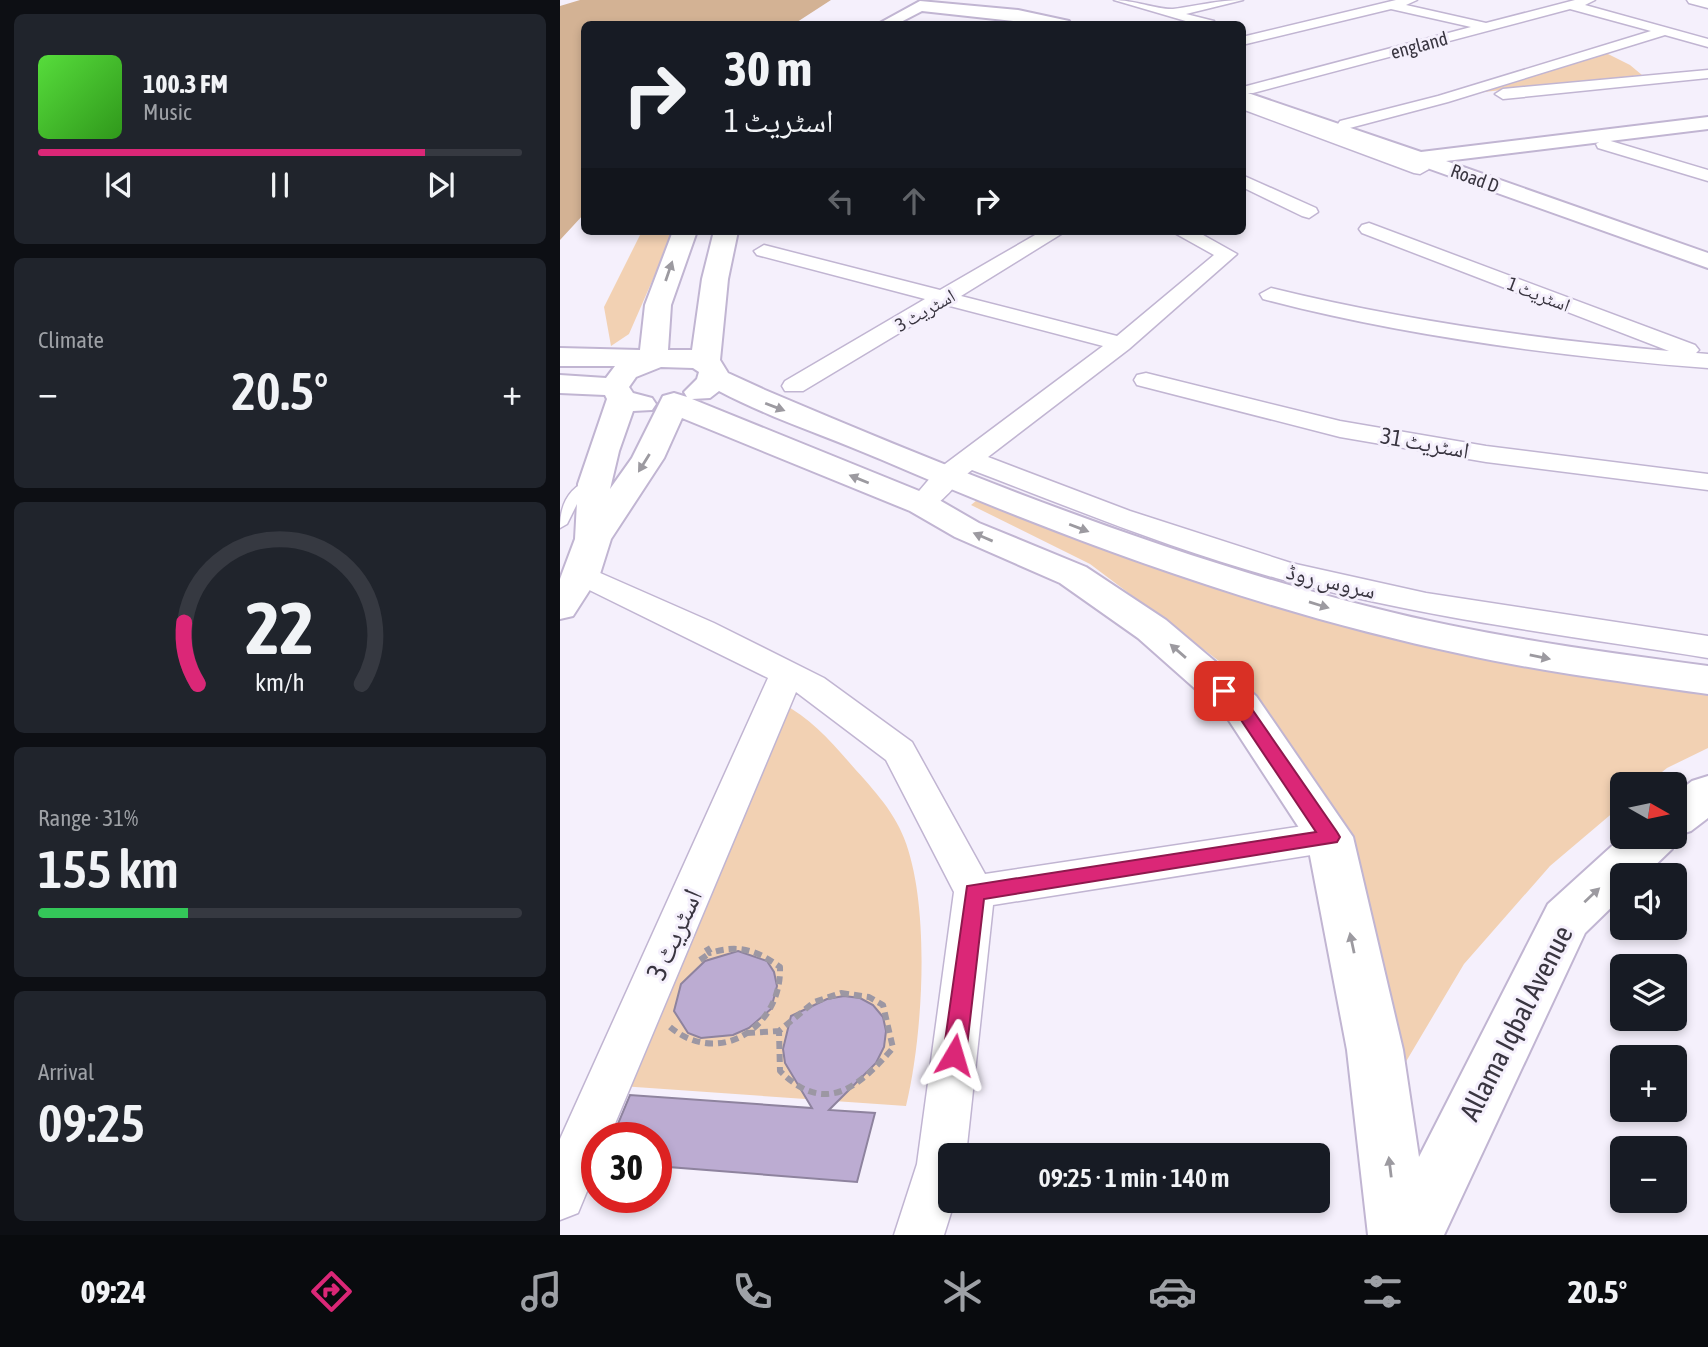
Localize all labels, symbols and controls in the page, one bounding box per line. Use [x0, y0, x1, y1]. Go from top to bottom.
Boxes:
street label: england [1388, 27, 1450, 63]
text: 30 m [724, 40, 812, 96]
icon: right [609, 49, 700, 140]
text: 100.3 FM [143, 69, 228, 99]
text: Music [143, 99, 191, 125]
text: اسٹریٹ 1 [724, 102, 834, 139]
street label: Road D [1448, 159, 1502, 197]
icon: previous [100, 166, 138, 204]
icon: pause [261, 166, 299, 204]
icon: next [422, 166, 460, 204]
icon: left [822, 182, 860, 220]
icon: ahead [895, 182, 933, 220]
icon: right [968, 182, 1006, 220]
one-way arrow [664, 260, 675, 281]
street label: اسٹریٹ 1 [1504, 272, 1573, 317]
street label: اسٹریٹ 3 [891, 284, 959, 337]
text: Climate [38, 327, 104, 353]
text: 20.5° [232, 361, 328, 421]
text: − [38, 370, 58, 413]
text: + [502, 370, 522, 413]
one-way arrow [765, 401, 786, 412]
street label: اسٹریٹ 31 [1379, 422, 1471, 464]
one-way arrow [637, 453, 650, 472]
one-way arrow [848, 473, 869, 484]
one-way arrow [1069, 522, 1090, 533]
one-way arrow [973, 531, 994, 542]
street label: سروس روڈ [1284, 558, 1378, 605]
text: 22 [246, 586, 314, 669]
one-way arrow [1309, 600, 1330, 610]
one-way arrow [1169, 643, 1187, 659]
one-way arrow [1529, 651, 1551, 662]
pin [1194, 661, 1254, 721]
text: km/h [255, 667, 305, 695]
icon: arrive [1205, 672, 1243, 710]
north arrow [1610, 772, 1687, 849]
map controls [1610, 772, 1687, 1213]
text: Range · 31% [38, 805, 138, 831]
text: 155 km [38, 839, 179, 899]
button: sound [1610, 863, 1687, 940]
street label: اسٹریٹ 3 [640, 884, 709, 985]
one-way arrow [1583, 887, 1601, 903]
street label: Allama Iqbal Avenue [1453, 920, 1579, 1126]
one-way arrow [1347, 932, 1358, 954]
button: layers [1610, 954, 1687, 1031]
position arrow [917, 1018, 991, 1092]
button: + [1610, 1045, 1687, 1122]
text: Arrival [38, 1059, 94, 1085]
text: 09:25 [38, 1093, 145, 1153]
speed limit sign: 30 [581, 1122, 672, 1213]
button: − [1610, 1136, 1687, 1213]
one-way arrow [1384, 1156, 1395, 1178]
text: 09:25 · 1 min · 140 m [1039, 1163, 1229, 1193]
icon: directions [307, 1267, 356, 1316]
icon: music [517, 1267, 566, 1316]
icon: phone [728, 1267, 777, 1316]
icon: climate [938, 1267, 987, 1316]
icon: car [1148, 1267, 1197, 1316]
icon: filters [1358, 1267, 1407, 1316]
text: 09:24 [81, 1273, 146, 1310]
text: 20.5° [1568, 1273, 1627, 1310]

